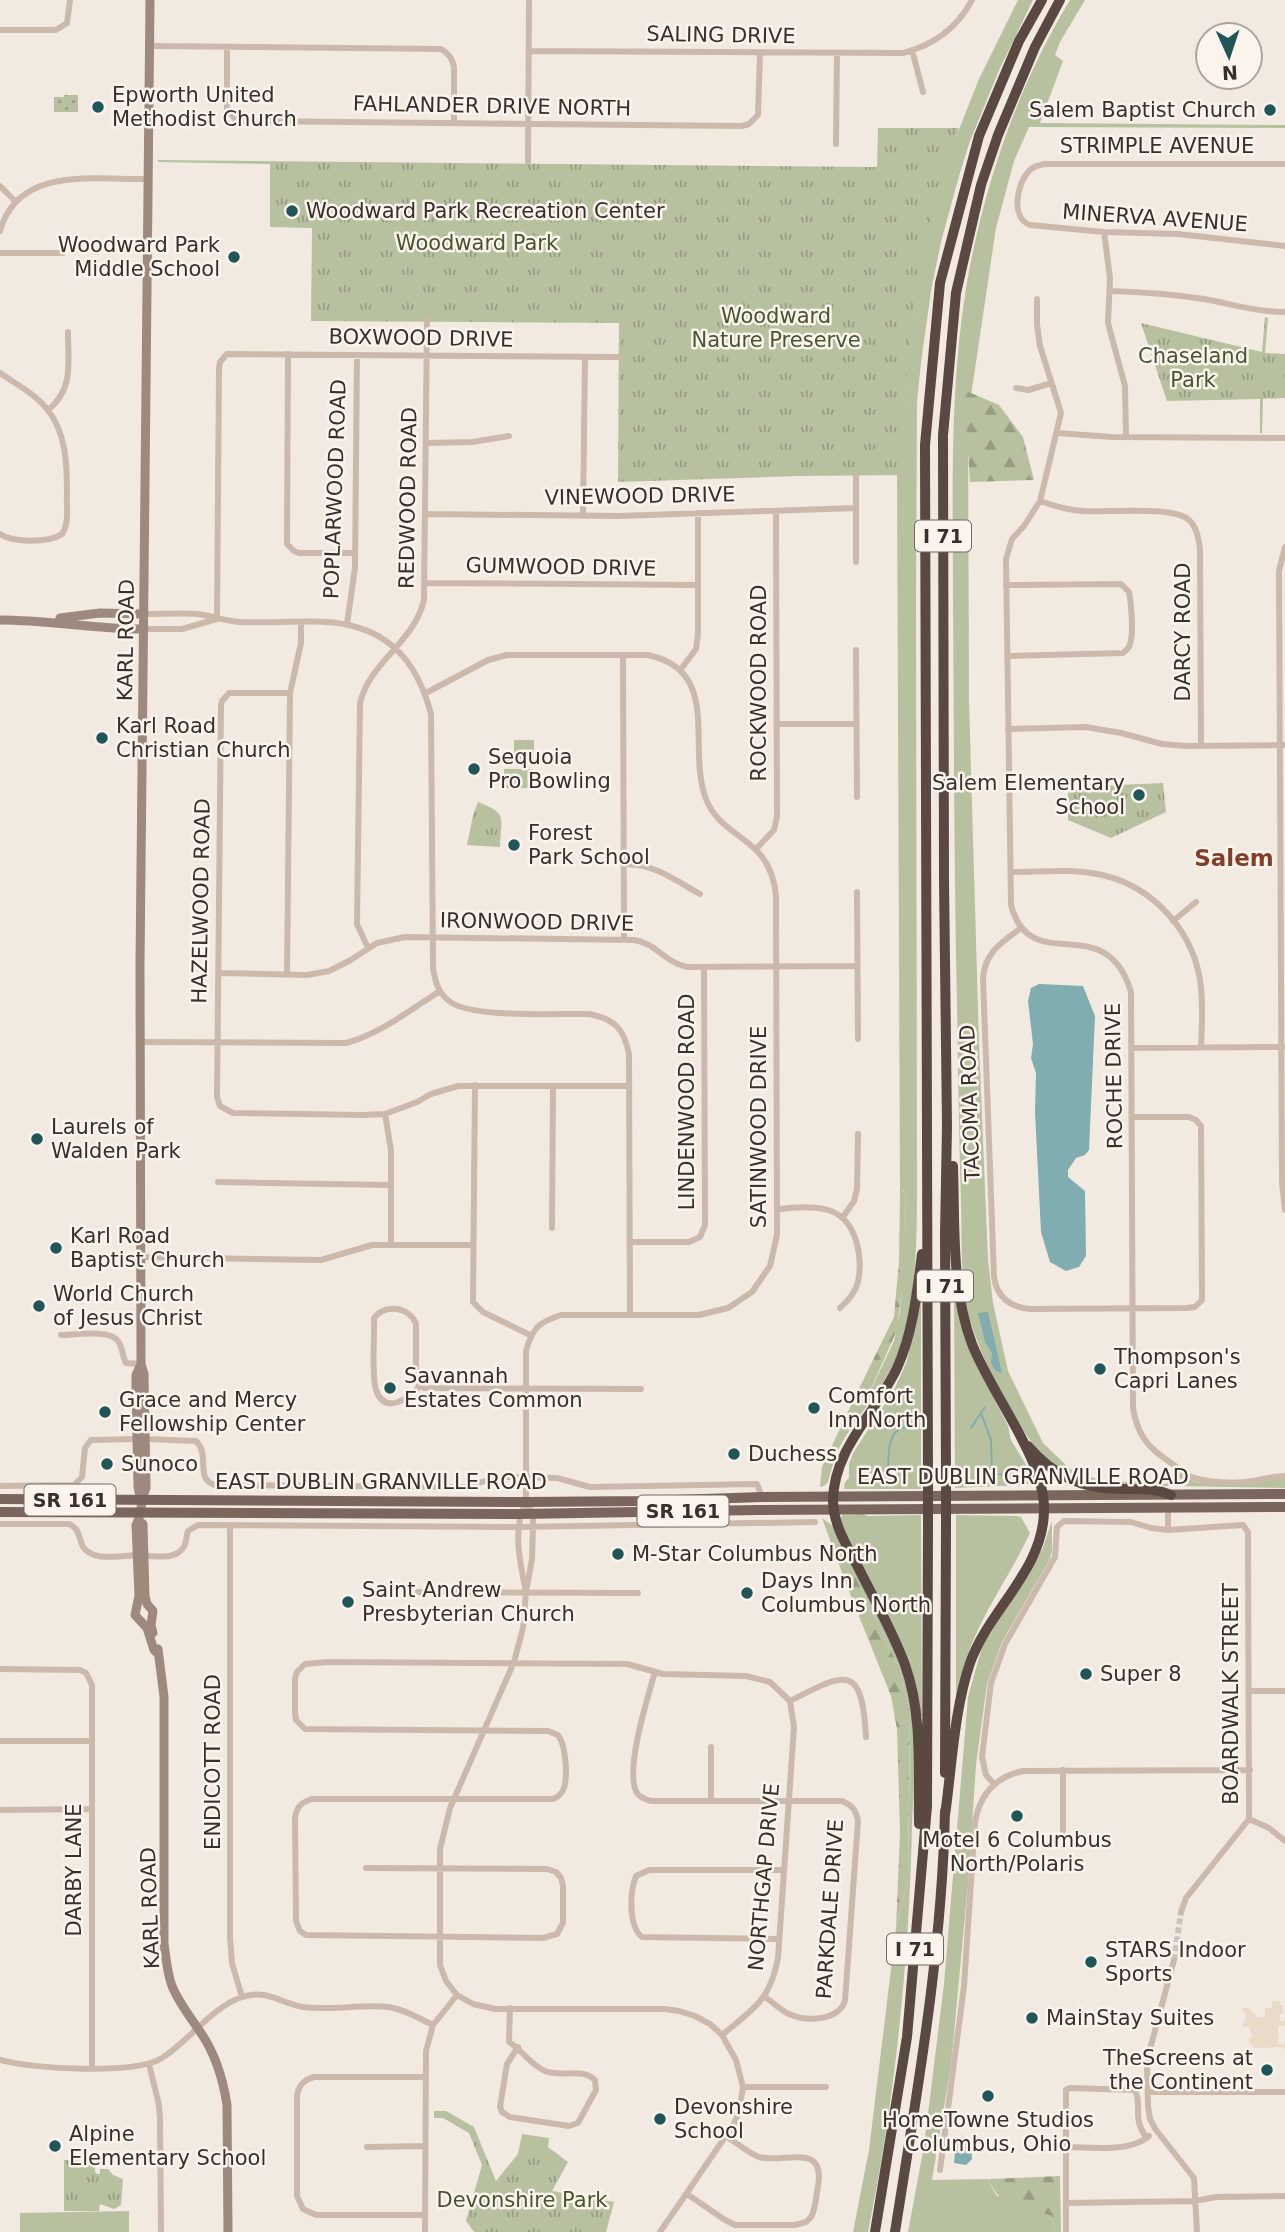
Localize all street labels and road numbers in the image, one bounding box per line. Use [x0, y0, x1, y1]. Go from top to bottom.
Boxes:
street label: SALING DRIVE [646, 22, 796, 48]
street label: FAHLANDER DRIVE NORTH [353, 92, 631, 120]
street label: STRIMPLE AVENUE [1060, 134, 1254, 158]
street label: MINERVA AVENUE [1061, 200, 1249, 236]
street label: BOXWOOD DRIVE [328, 324, 514, 352]
street label: POPLARWOOD ROAD [319, 379, 351, 599]
street label: REDWOOD ROAD [394, 407, 422, 589]
street label: VINEWOOD DRIVE [544, 482, 736, 510]
road number: I 71 [915, 520, 971, 552]
street label: GUMWOOD DRIVE [465, 553, 657, 581]
street label: DARCY ROAD [1171, 563, 1195, 701]
street label: KARL ROAD [113, 579, 139, 701]
street label: ROCKWOOD ROAD [747, 585, 771, 781]
street label: HAZELWOOD ROAD [187, 798, 215, 1004]
street label: IRONWOOD DRIVE [440, 908, 634, 936]
street label: LINDENWOOD ROAD [675, 994, 699, 1210]
street label: ROCHE DRIVE [1101, 1003, 1127, 1149]
street label: TACOMA ROAD [955, 1024, 985, 1183]
street label: SATINWOOD DRIVE [747, 1026, 771, 1228]
road number: I 71 [917, 1270, 973, 1302]
street label: EAST DUBLIN GRANVILLE ROAD [857, 1465, 1189, 1489]
street label: EAST DUBLIN GRANVILLE ROAD [215, 1470, 547, 1494]
road number: SR 161 [24, 1484, 116, 1516]
road number: SR 161 [638, 1496, 728, 1526]
street label: BOARDWALK STREET [1219, 1583, 1243, 1805]
street label: ENDICOTT ROAD [201, 1674, 225, 1850]
street label: NORTHGAP DRIVE [744, 1782, 784, 1972]
street label: DARBY LANE [62, 1803, 86, 1937]
street label: PARKDALE DRIVE [812, 1818, 848, 2000]
street label: KARL ROAD [136, 1847, 164, 1969]
road number: I 71 [887, 1934, 943, 1965]

